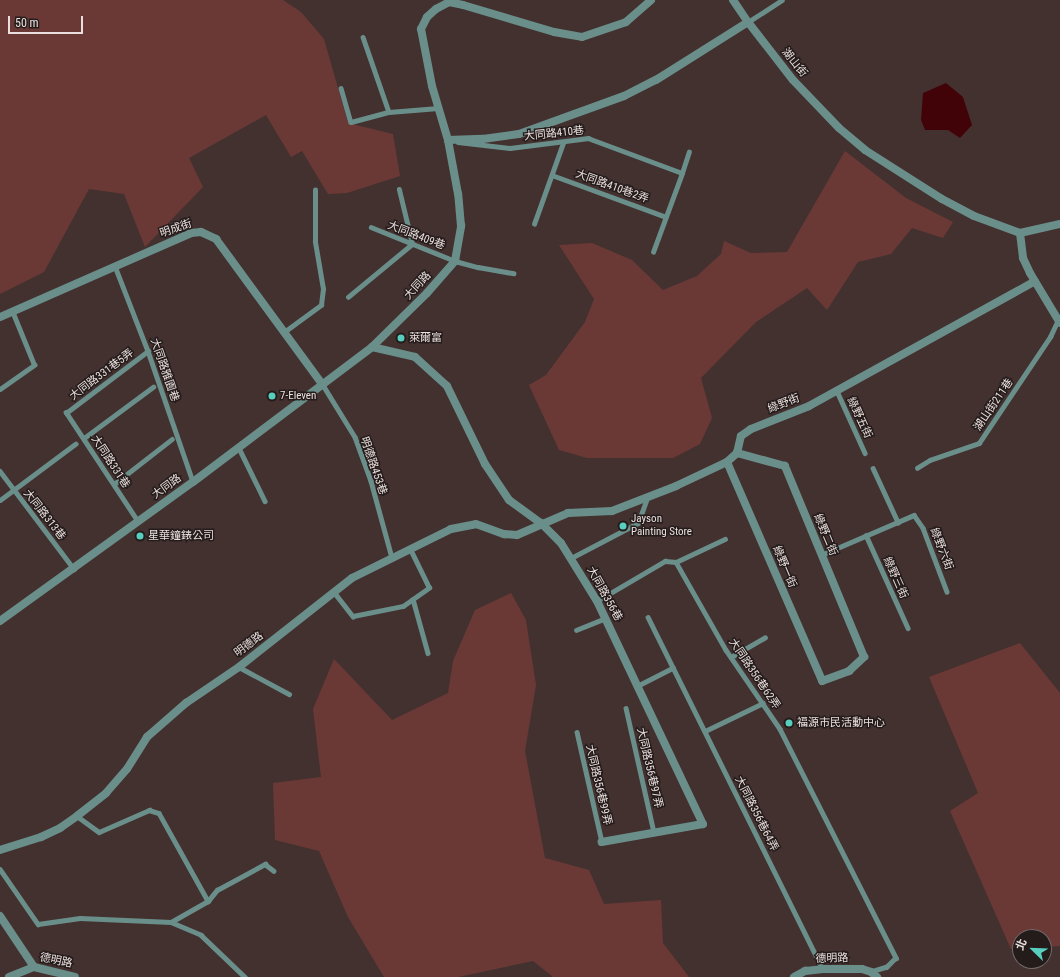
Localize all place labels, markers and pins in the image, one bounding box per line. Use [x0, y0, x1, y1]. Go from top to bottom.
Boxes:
place label: 萊爾富 [409, 331, 442, 345]
marker: 萊爾富 [396, 333, 406, 343]
place label: 7-Eleven [280, 389, 316, 403]
marker: 7-Eleven [267, 391, 277, 401]
place label: Jayson Painting Store [631, 513, 692, 539]
marker: Jayson Painting Store [618, 521, 628, 531]
place label: 星華鐘錶公司 [148, 529, 214, 543]
marker: 星華鐘錶公司 [135, 531, 145, 541]
place label: 福源市民活動中心 [797, 716, 885, 730]
marker: 福源市民活動中心 [784, 718, 794, 728]

